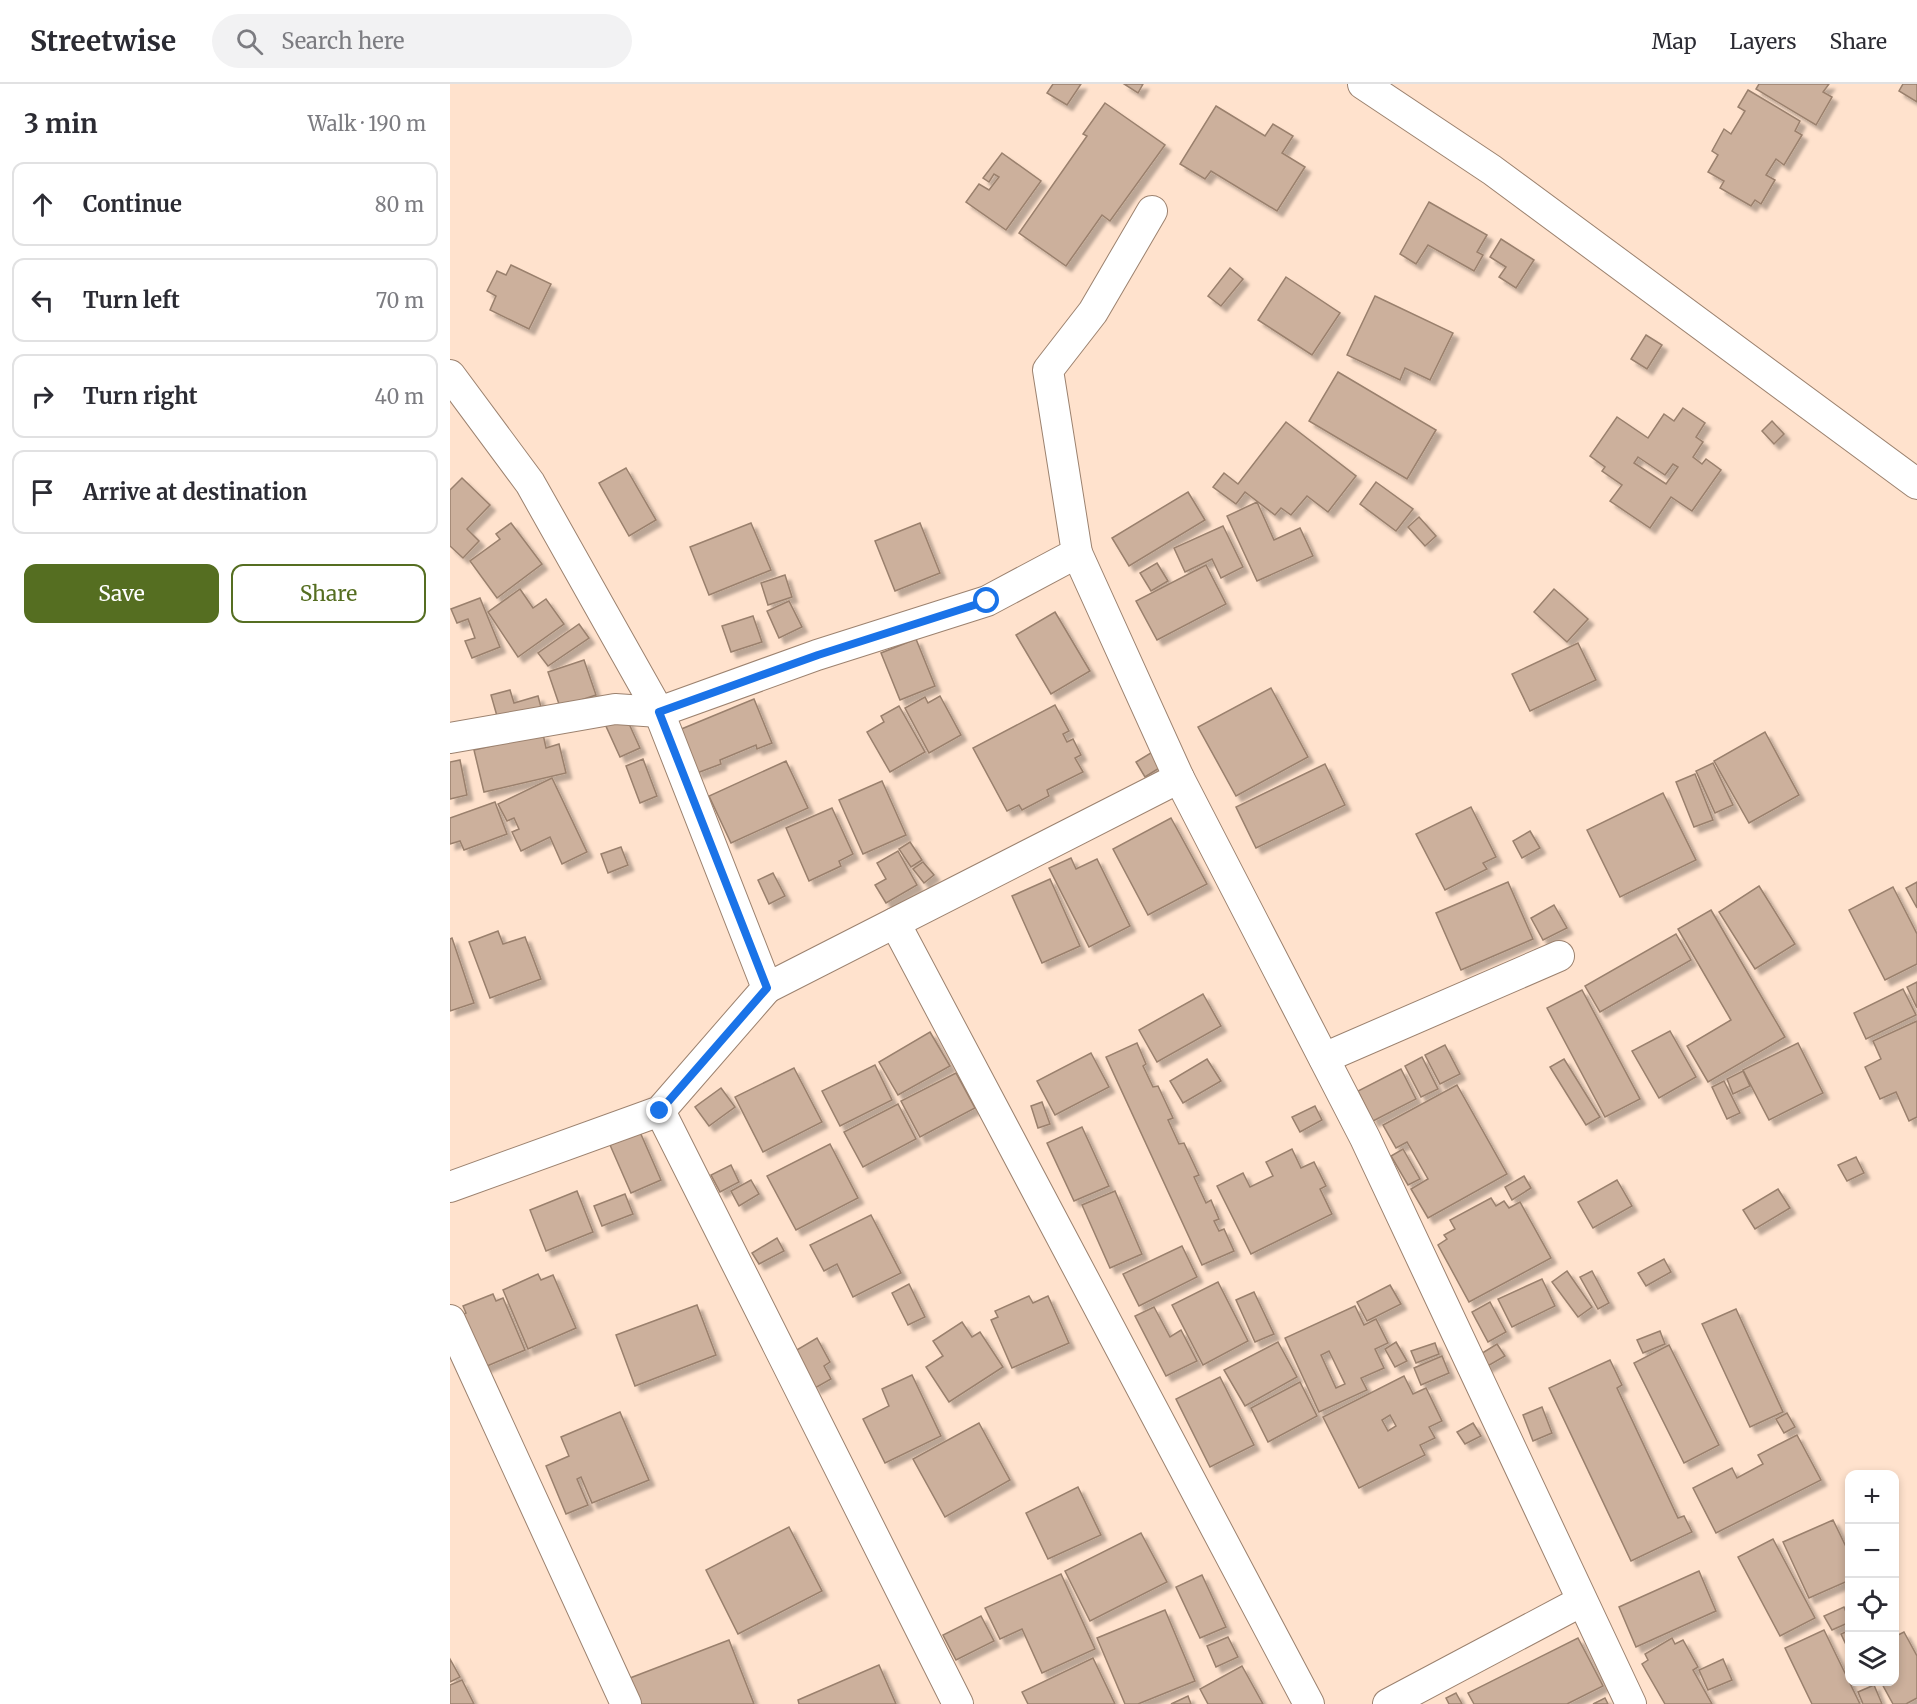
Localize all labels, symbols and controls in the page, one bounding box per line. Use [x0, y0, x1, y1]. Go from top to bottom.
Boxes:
search box [212, 14, 632, 68]
text: Streetwise [30, 23, 176, 59]
icon: search [233, 25, 266, 58]
text: Search here [281, 27, 405, 55]
text: Map [1652, 28, 1697, 55]
text: Layers [1730, 28, 1797, 55]
text: Share [1830, 28, 1887, 55]
text: 3 min [24, 107, 98, 140]
text: Walk · 190 m [308, 111, 426, 136]
icon: ahead [26, 188, 59, 221]
text: Continue [83, 190, 182, 218]
text: 80 m [375, 192, 424, 217]
icon: left [26, 284, 59, 317]
text: Turn left [83, 286, 180, 314]
text: 70 m [376, 288, 424, 313]
icon: right [26, 380, 59, 413]
text: Turn right [83, 382, 197, 410]
text: 40 m [374, 384, 424, 409]
icon: arrive [26, 476, 59, 509]
text: Arrive at destination [83, 478, 307, 506]
button: Save [24, 564, 219, 623]
button: Share [231, 564, 426, 623]
route start [973, 587, 999, 613]
route end [646, 1097, 672, 1123]
map controls [1845, 1470, 1899, 1686]
button: + [1845, 1470, 1899, 1524]
button: − [1845, 1524, 1899, 1578]
button: locate [1845, 1578, 1899, 1632]
button: layers [1845, 1632, 1899, 1686]

